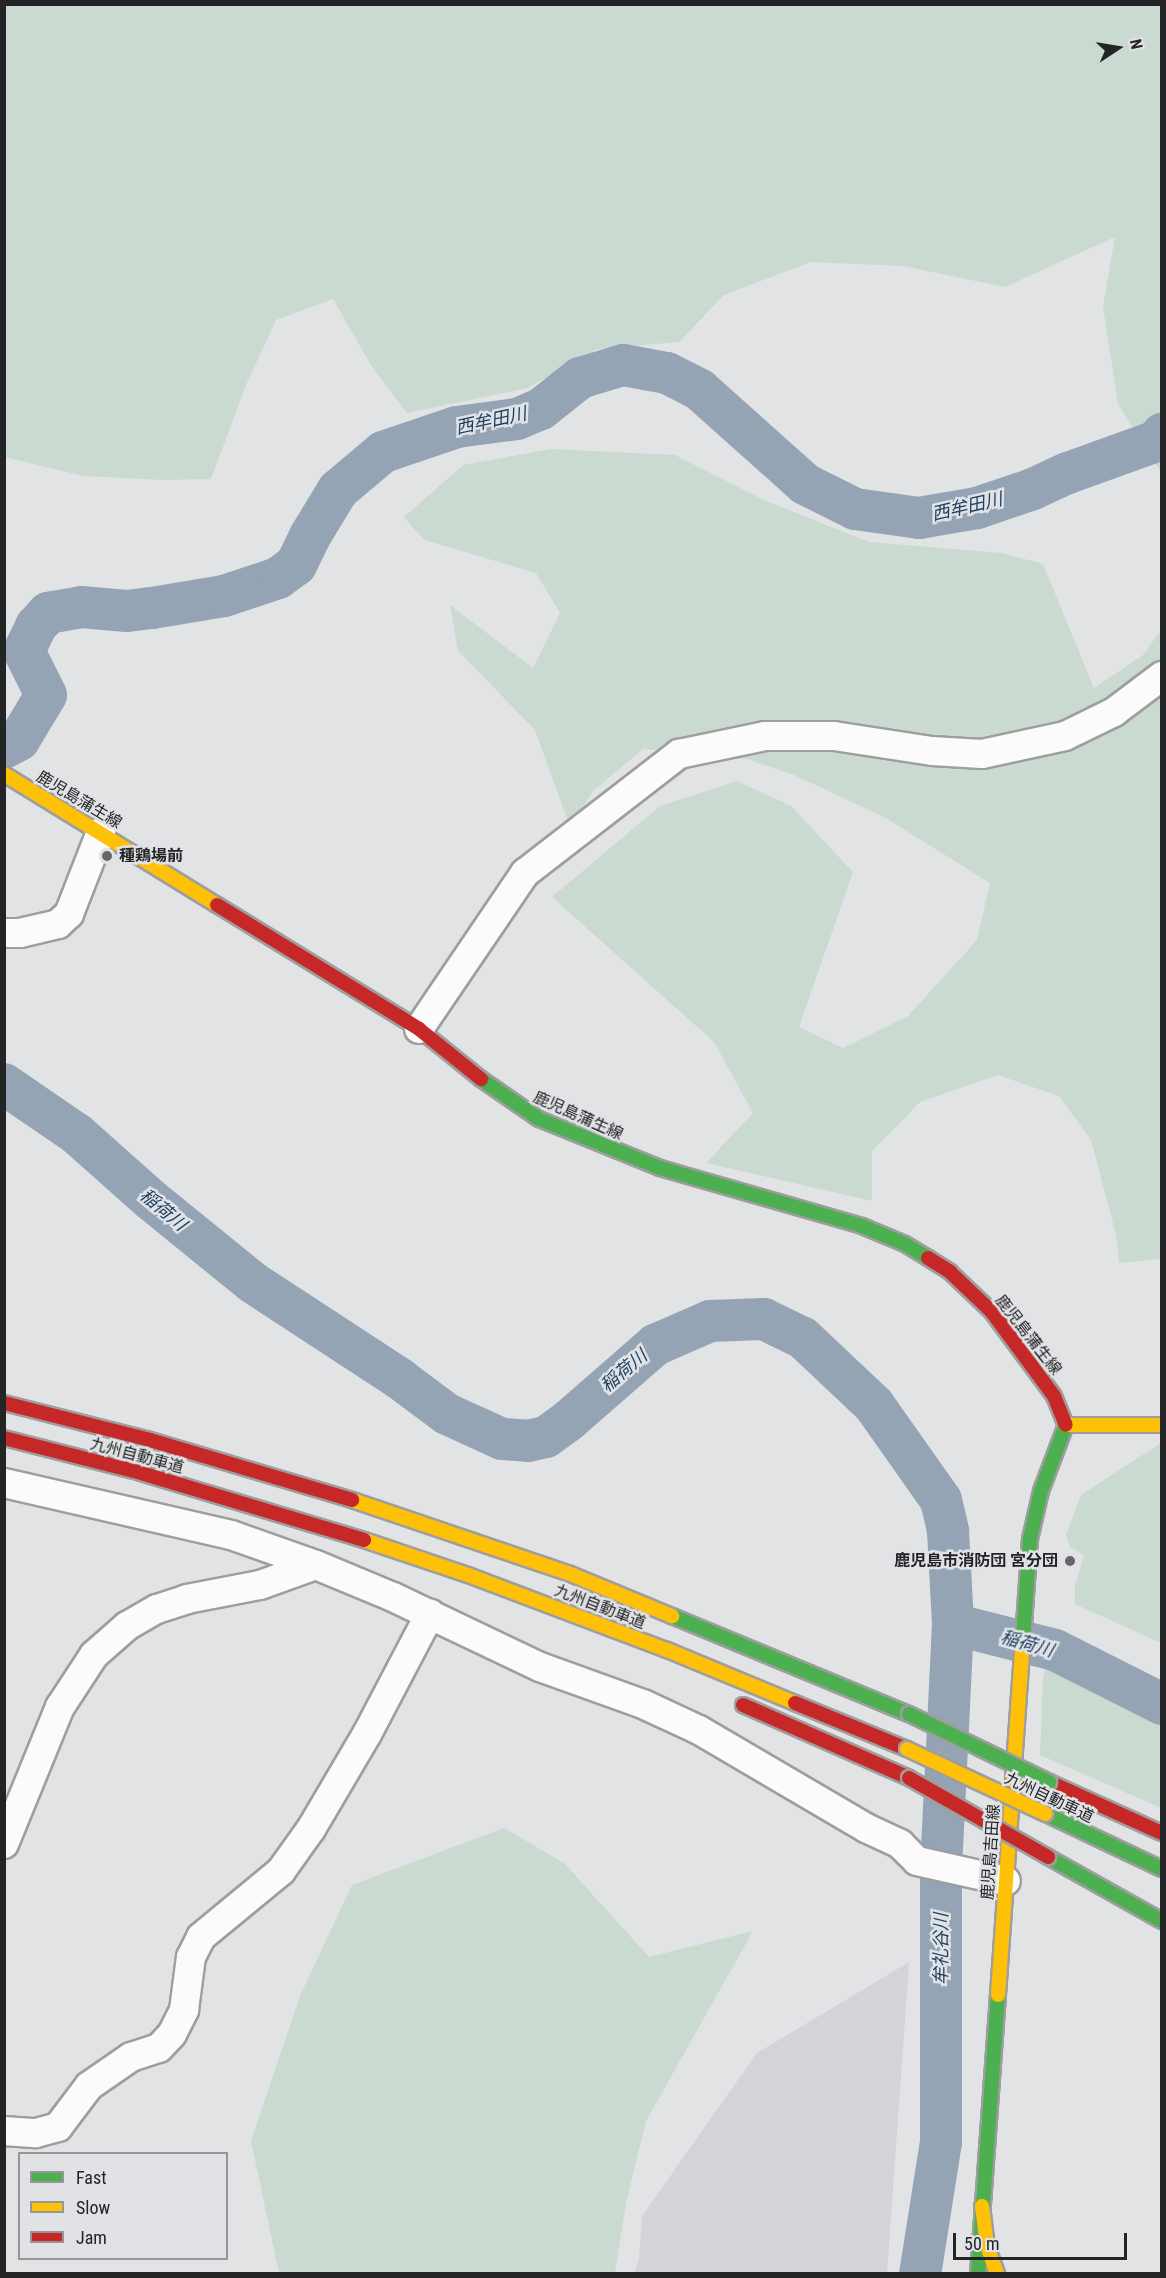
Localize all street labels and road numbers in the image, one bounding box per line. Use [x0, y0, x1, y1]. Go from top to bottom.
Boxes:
street label: 鹿児島蒲生線 [33, 767, 125, 833]
street label: 鹿児島蒲生線 [530, 1088, 626, 1144]
street label: 鹿児島蒲生線 [991, 1291, 1065, 1379]
street label: 九州自動車道 [88, 1434, 186, 1478]
street label: 九州自動車道 [552, 1581, 648, 1633]
street label: 九州自動車道 [1001, 1769, 1097, 1827]
street label: 鹿児島吉田線 [978, 1803, 1004, 1901]

